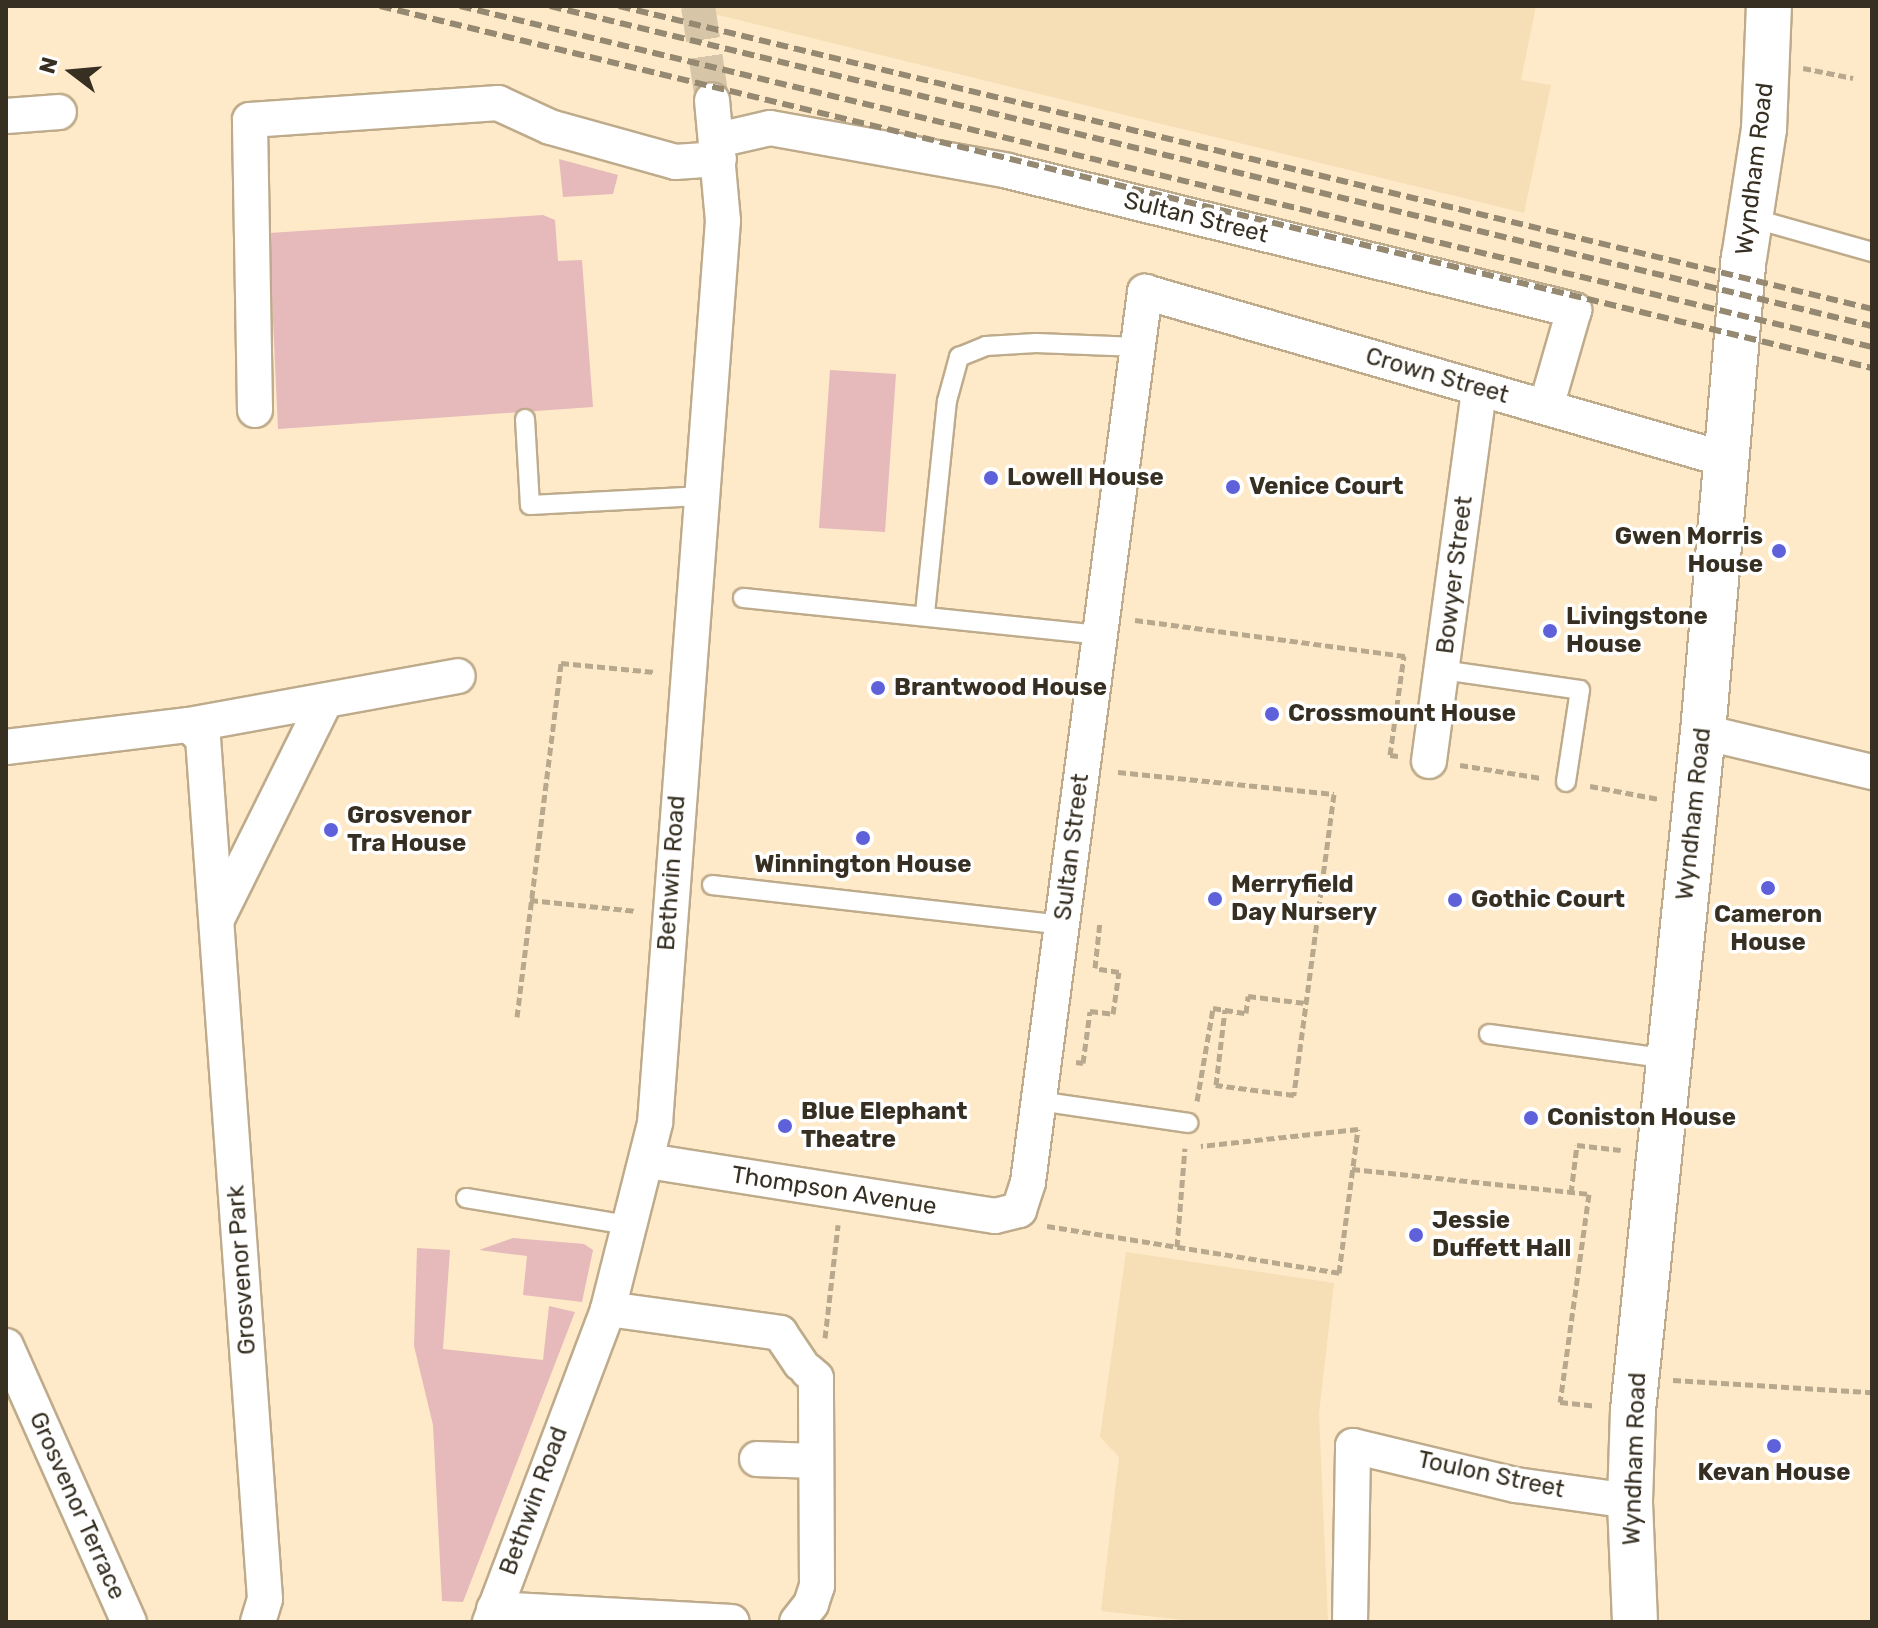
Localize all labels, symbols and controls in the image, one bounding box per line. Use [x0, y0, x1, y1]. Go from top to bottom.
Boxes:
north arrow [32, 32, 112, 112]
text: N [33, 54, 64, 77]
street label: Wyndham Road [1730, 81, 1780, 257]
street label: Sultan Street [1121, 186, 1271, 250]
street label: Crown Street [1362, 342, 1512, 410]
place label: Lowell House [1007, 464, 1164, 492]
marker: Lowell House [982, 469, 1000, 487]
place label: Venice Court [1249, 473, 1403, 501]
marker: Venice Court [1224, 478, 1242, 496]
street label: Bowyer Street [1431, 494, 1479, 656]
place label: Gwen Morris House [1615, 523, 1763, 579]
marker: Gwen Morris House [1770, 542, 1788, 560]
place label: Livingstone House [1566, 603, 1708, 659]
marker: Livingstone House [1541, 622, 1559, 640]
place label: Brantwood House [894, 674, 1107, 702]
marker: Brantwood House [869, 679, 887, 697]
place label: Crossmount House [1288, 700, 1516, 728]
marker: Crossmount House [1263, 705, 1281, 723]
street label: Wyndham Road [1671, 726, 1717, 902]
street label: Sultan Street [1049, 772, 1095, 922]
street label: Bethwin Road [652, 794, 692, 952]
place label: Grosvenor Tra House [347, 802, 472, 858]
marker: Grosvenor Tra House [322, 821, 340, 839]
marker: Winnington House [854, 829, 872, 847]
place label: Winnington House [754, 851, 972, 879]
place label: Merryfield Day Nursery [1231, 871, 1378, 927]
marker: Cameron House [1759, 879, 1777, 897]
place label: Gothic Court [1471, 886, 1625, 914]
marker: Merryfield Day Nursery [1206, 890, 1224, 908]
marker: Gothic Court [1446, 891, 1464, 909]
place label: Cameron House [1714, 901, 1822, 957]
place label: Blue Elephant Theatre [801, 1098, 967, 1154]
place label: Coniston House [1547, 1104, 1736, 1132]
marker: Coniston House [1522, 1109, 1540, 1127]
marker: Blue Elephant Theatre [776, 1117, 794, 1135]
street label: Thompson Avenue [729, 1161, 939, 1221]
street label: Grosvenor Park [222, 1184, 262, 1356]
place label: Jessie Duffett Hall [1432, 1207, 1571, 1263]
marker: Jessie Duffett Hall [1407, 1226, 1425, 1244]
street label: Wyndham Road [1618, 1372, 1652, 1546]
street label: Grosvenor Terrace [22, 1407, 132, 1605]
street label: Bethwin Road [494, 1423, 574, 1579]
marker: Kevan House [1765, 1437, 1783, 1455]
street label: Toulon Street [1415, 1445, 1567, 1505]
place label: Kevan House [1698, 1459, 1850, 1487]

